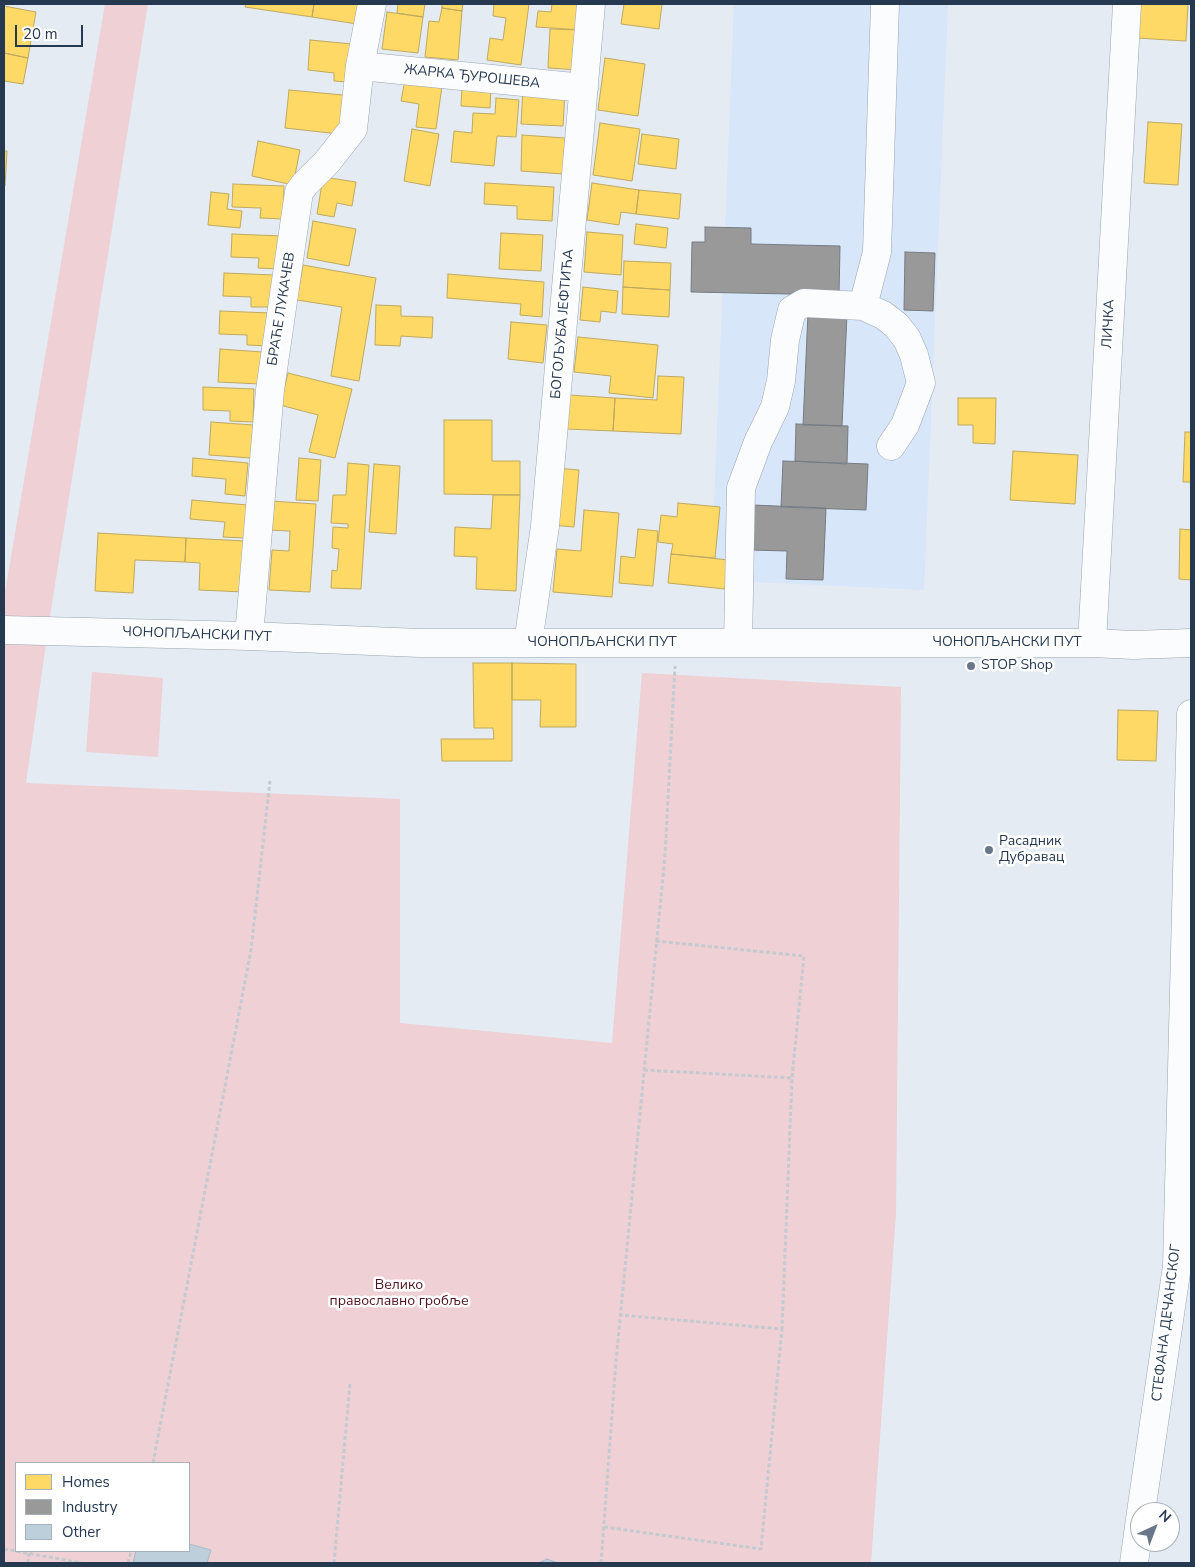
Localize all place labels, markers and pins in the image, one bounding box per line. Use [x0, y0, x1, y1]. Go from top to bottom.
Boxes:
place label: STOP Shop [981, 658, 1053, 674]
marker: STOP Shop [965, 660, 977, 672]
place label: Расадник Дубравац [999, 834, 1064, 866]
marker: Расадник Дубравац [983, 844, 995, 856]

